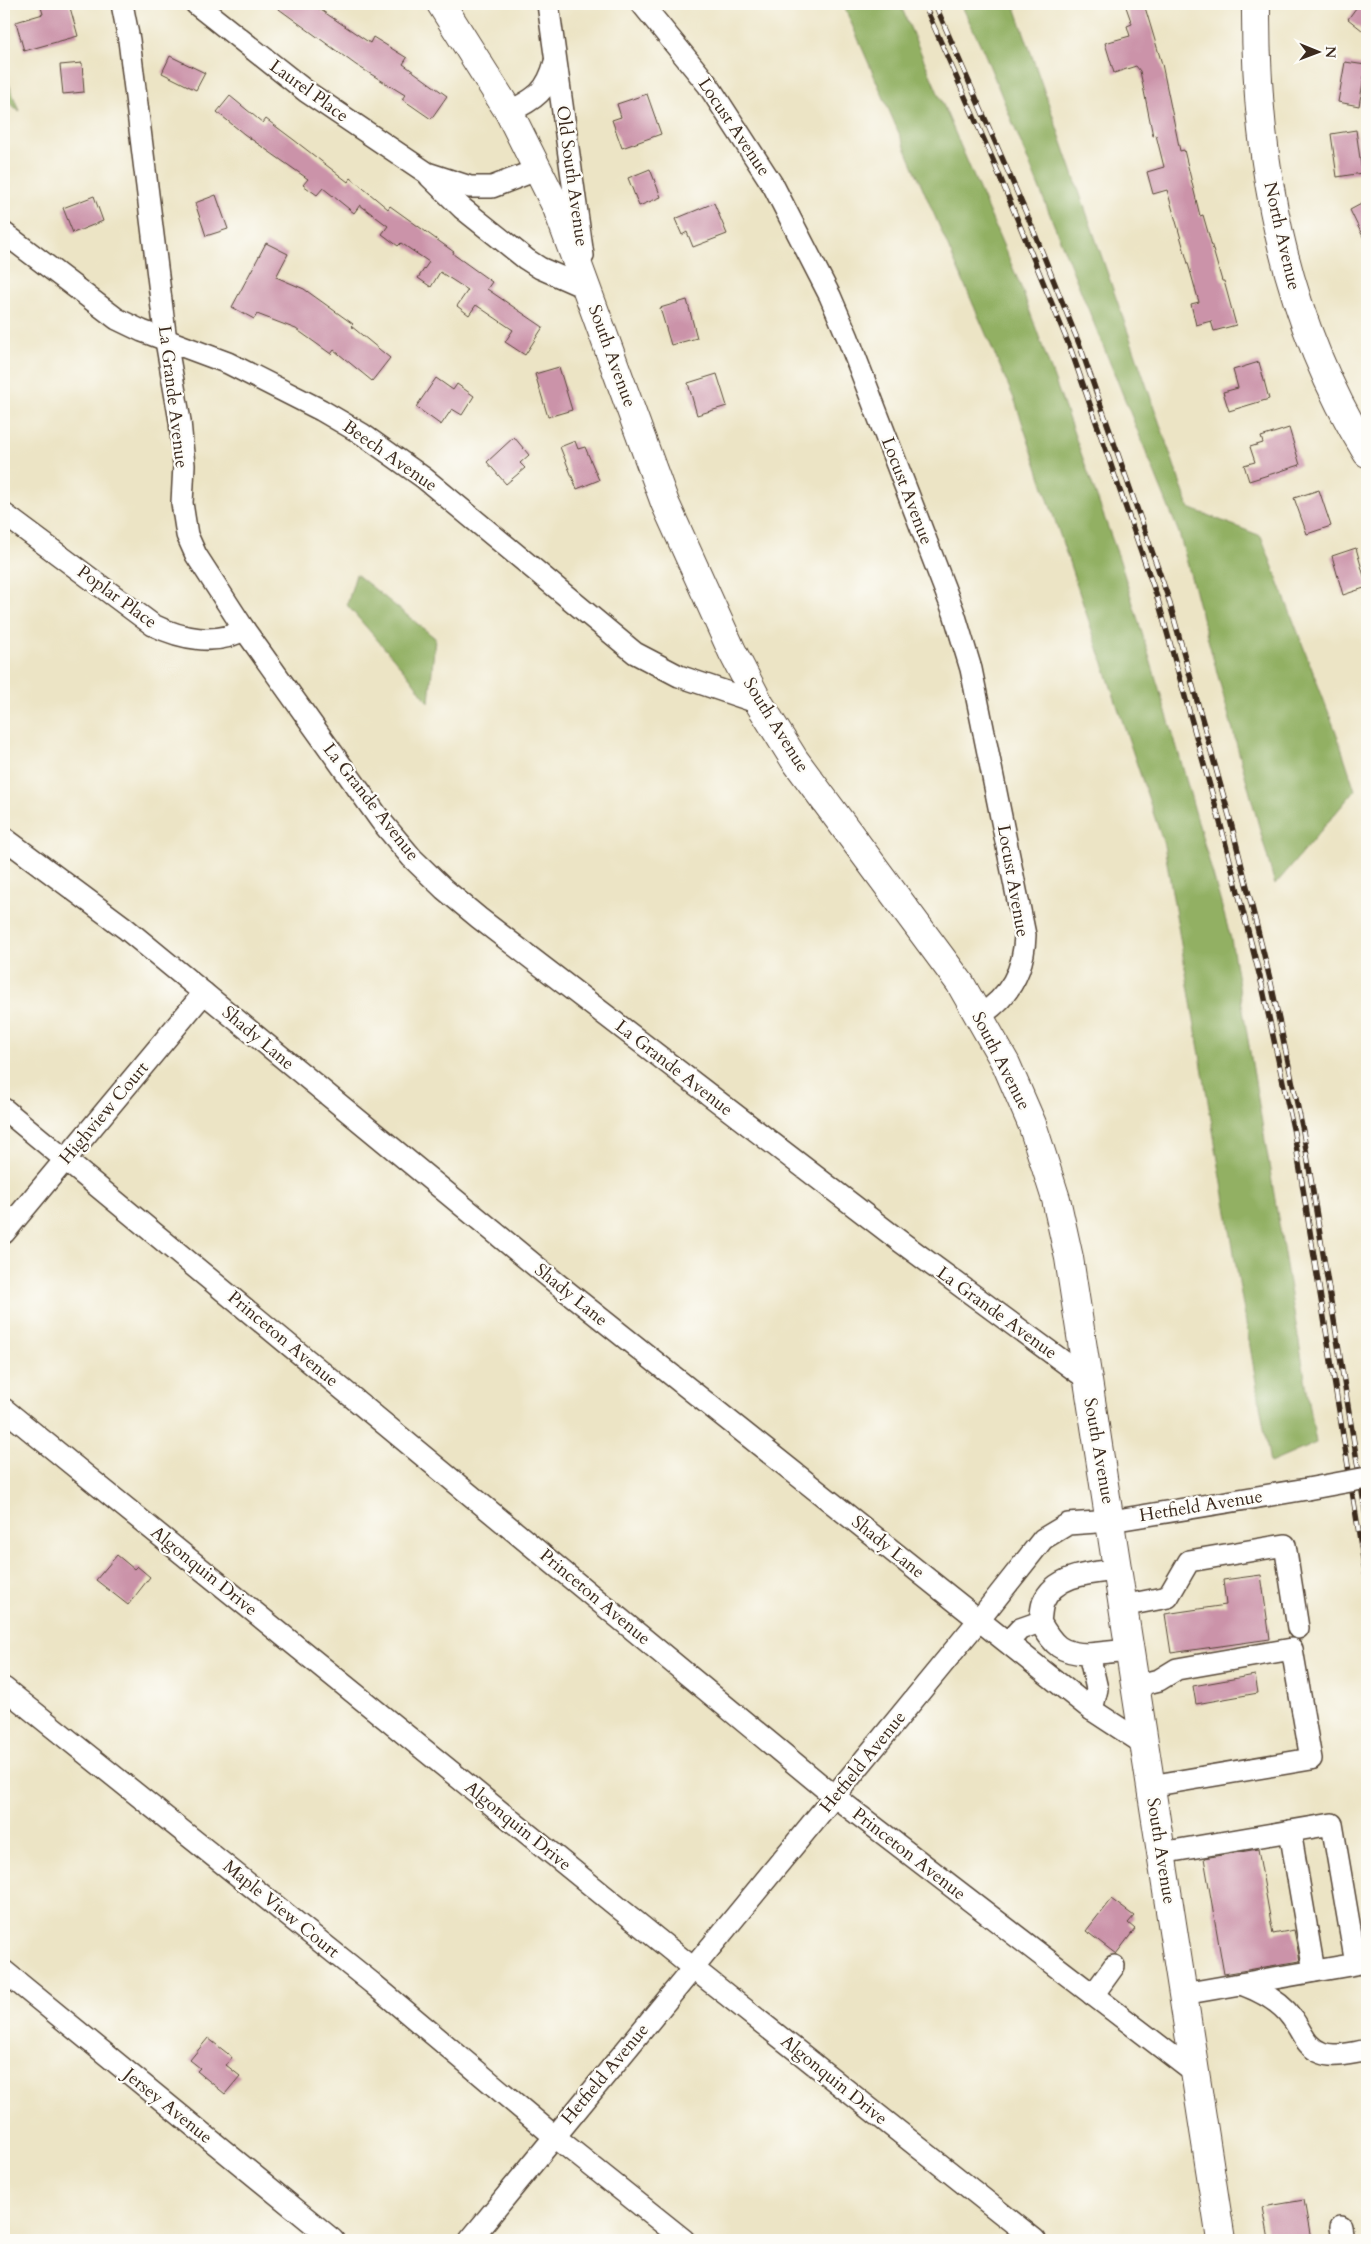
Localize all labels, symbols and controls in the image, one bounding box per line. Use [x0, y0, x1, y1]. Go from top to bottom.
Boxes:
north arrow [1294, 28, 1344, 78]
text: N [1321, 46, 1340, 58]
street label: Laurel Place [264, 54, 354, 128]
street label: Locust Avenue [692, 73, 776, 181]
street label: Old South Avenue [550, 104, 594, 248]
street label: North Avenue [1257, 179, 1307, 293]
street label: South Avenue [582, 301, 642, 411]
street label: La Grande Avenue [152, 324, 194, 470]
street label: Beech Avenue [338, 414, 442, 498]
street label: Locust Avenue [875, 433, 939, 549]
street label: Poplar Place [72, 560, 162, 634]
street label: South Avenue [737, 673, 815, 777]
street label: La Grande Avenue [317, 738, 425, 866]
street label: Locust Avenue [991, 823, 1035, 939]
street label: Shady Lane [216, 1000, 300, 1076]
street label: South Avenue [965, 1007, 1037, 1115]
street label: La Grande Avenue [610, 1014, 738, 1122]
street label: Highview Court [54, 1056, 155, 1170]
street label: Shady Lane [529, 1258, 613, 1332]
street label: La Grande Avenue [932, 1261, 1062, 1365]
street label: Princeton Avenue [222, 1285, 344, 1393]
street label: South Avenue [1077, 1396, 1121, 1506]
street label: Hetfield Avenue [1138, 1484, 1264, 1528]
street label: Shady Lane [846, 1510, 930, 1584]
street label: Algonquin Drive [145, 1520, 263, 1622]
street label: Princeton Avenue [534, 1543, 656, 1651]
street label: Hetfield Avenue [814, 1706, 912, 1818]
street label: Algonquin Drive [459, 1775, 577, 1877]
street label: South Avenue [1140, 1796, 1182, 1906]
street label: Princeton Avenue [847, 1802, 971, 1906]
street label: Maple View Court [217, 1854, 345, 1964]
street label: Hetfield Avenue [555, 2018, 655, 2130]
street label: Algonquin Drive [775, 2029, 893, 2131]
street label: Jersey Avenue [116, 2060, 218, 2150]

